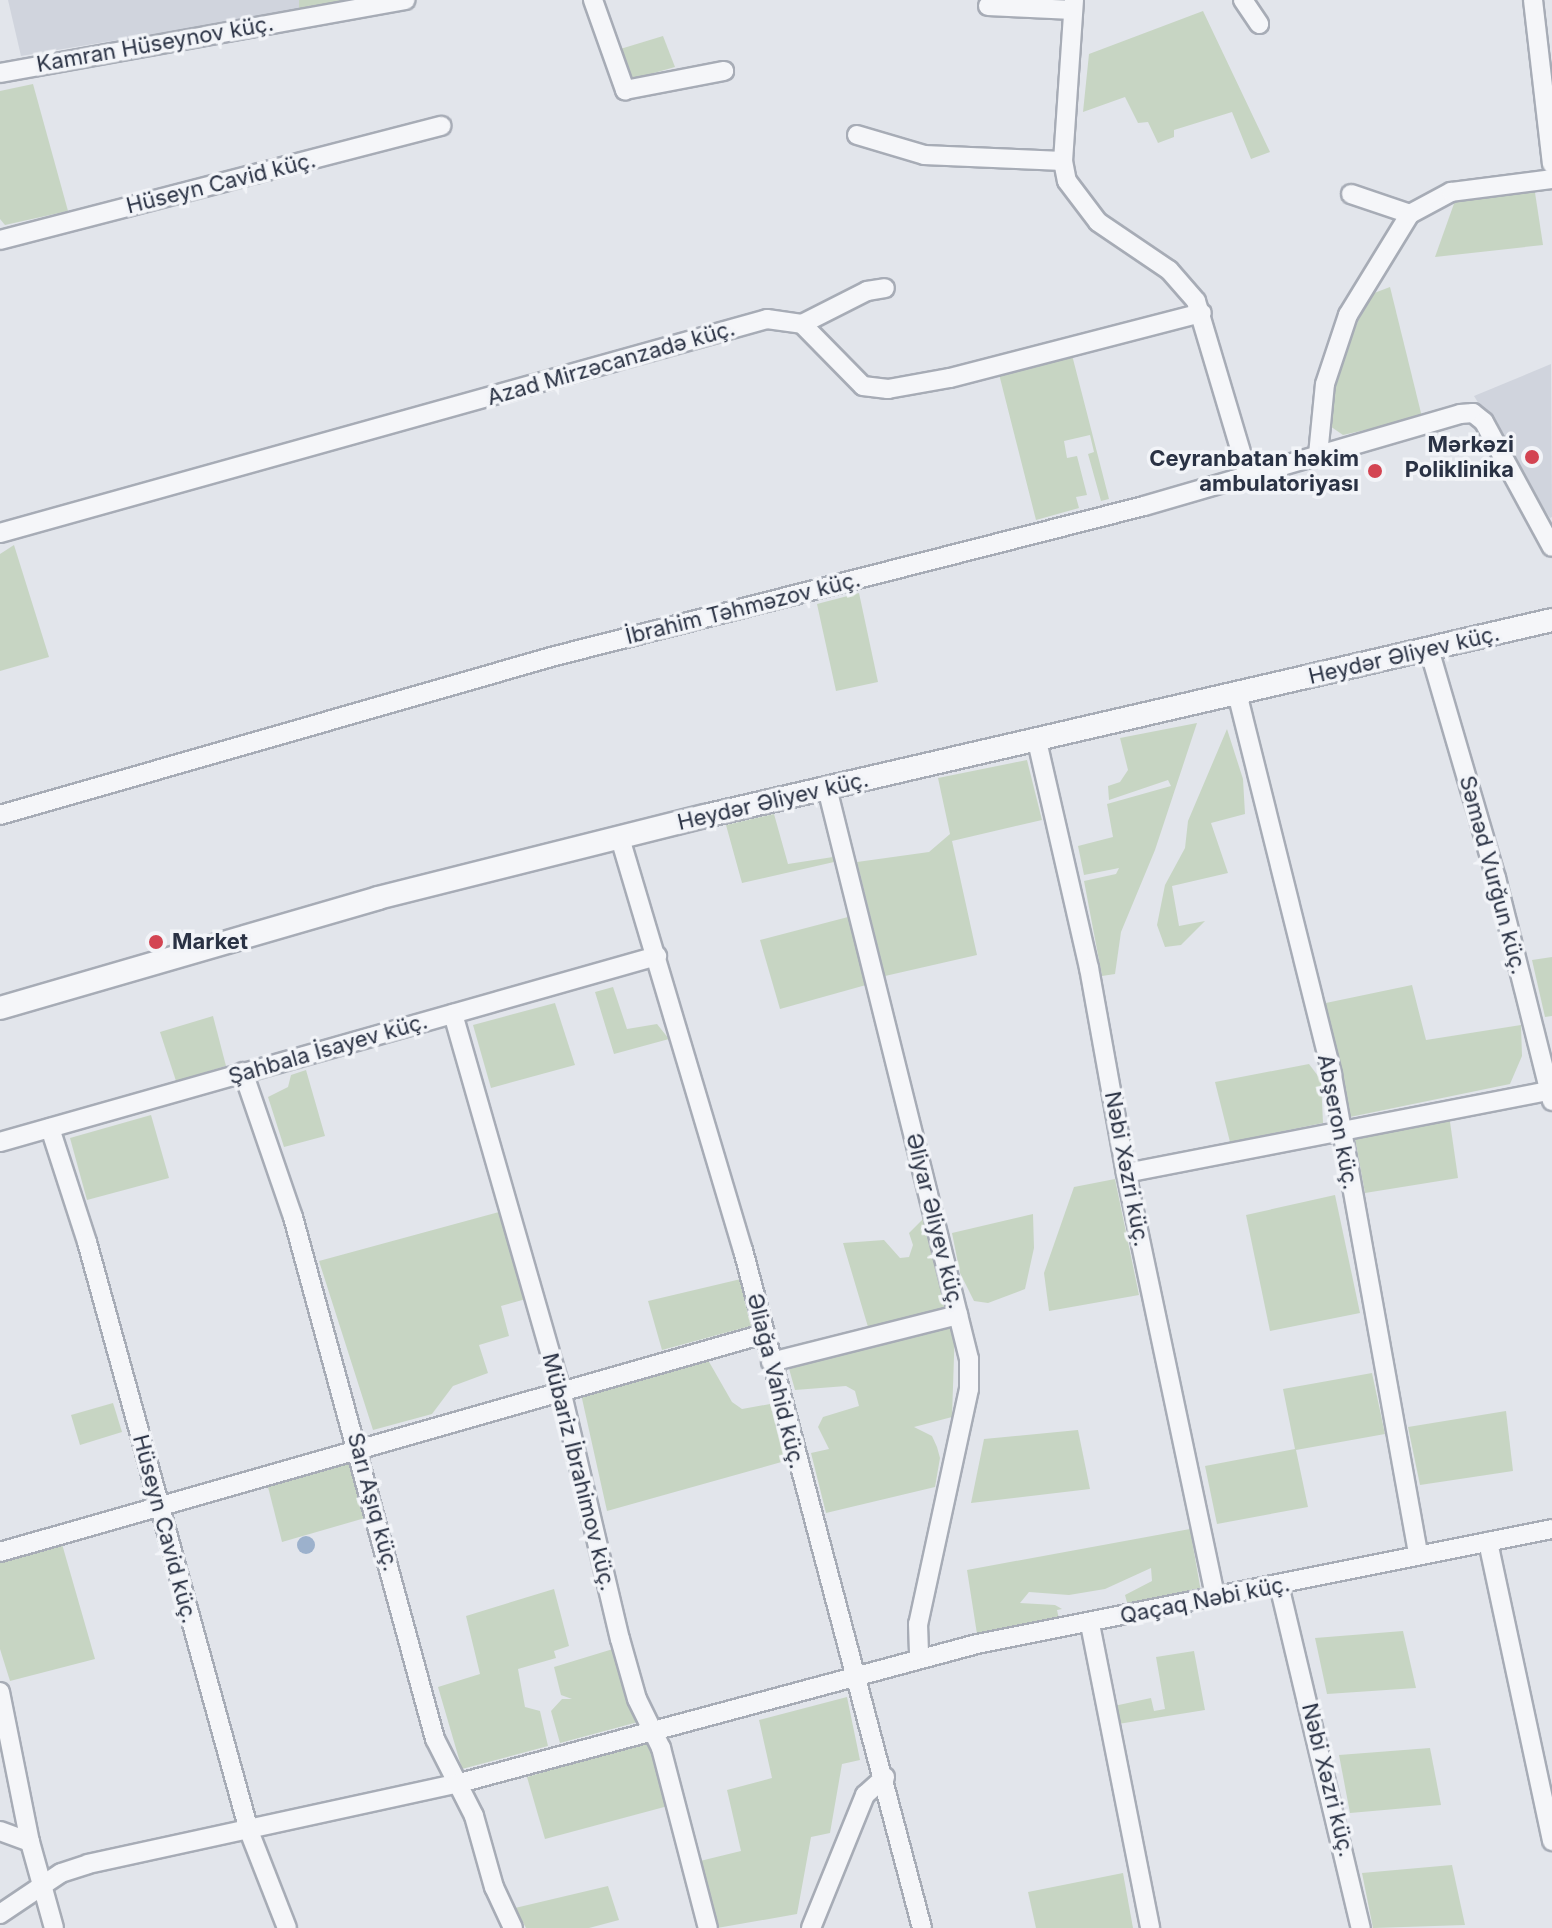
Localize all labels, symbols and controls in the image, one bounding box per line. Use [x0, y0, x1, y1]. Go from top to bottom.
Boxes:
street label: Kamran Hüseynov küç. [34, 10, 276, 78]
street label: Hüseyn Cavid küç. [124, 147, 318, 219]
street label: Azad Mirzəcanzadə küç. [484, 315, 738, 411]
place label: Mərkəzi Poliklinika [1405, 431, 1514, 482]
place label: Ceyranbatan həkim ambulatoriyası [1149, 445, 1359, 496]
marker: Mərkəzi Poliklinika [1521, 446, 1543, 468]
marker: Ceyranbatan həkim ambulatoriyası [1366, 462, 1384, 480]
street label: İbrahim Təhməzov küç. [623, 566, 863, 650]
street label: Heydər Əliyev küç. [1306, 620, 1502, 690]
street label: Heydər Əliyev küç. [675, 766, 871, 836]
street label: Səməd Vurğun küç. [1454, 773, 1532, 977]
place label: Market [172, 929, 248, 955]
marker: Market [147, 933, 165, 951]
street label: Şahbala İsayev küç. [225, 1008, 431, 1090]
street label: Abşeron küç. [1312, 1052, 1364, 1192]
street label: Nəbi Xəzri küç. [1099, 1089, 1155, 1249]
street label: Əliyar Əliyev küç. [900, 1130, 970, 1312]
street label: Əliağa Vahid küç. [741, 1291, 811, 1471]
street label: Mübariz İbrahimov küç. [537, 1350, 621, 1594]
street label: Sarı Aşıq küç. [342, 1430, 404, 1574]
street label: Hüseyn Cavid küç. [127, 1432, 203, 1626]
street label: Qaçaq Nəbi küç. [1118, 1571, 1292, 1629]
street label: Nəbi Xəzri küç. [1296, 1700, 1360, 1860]

